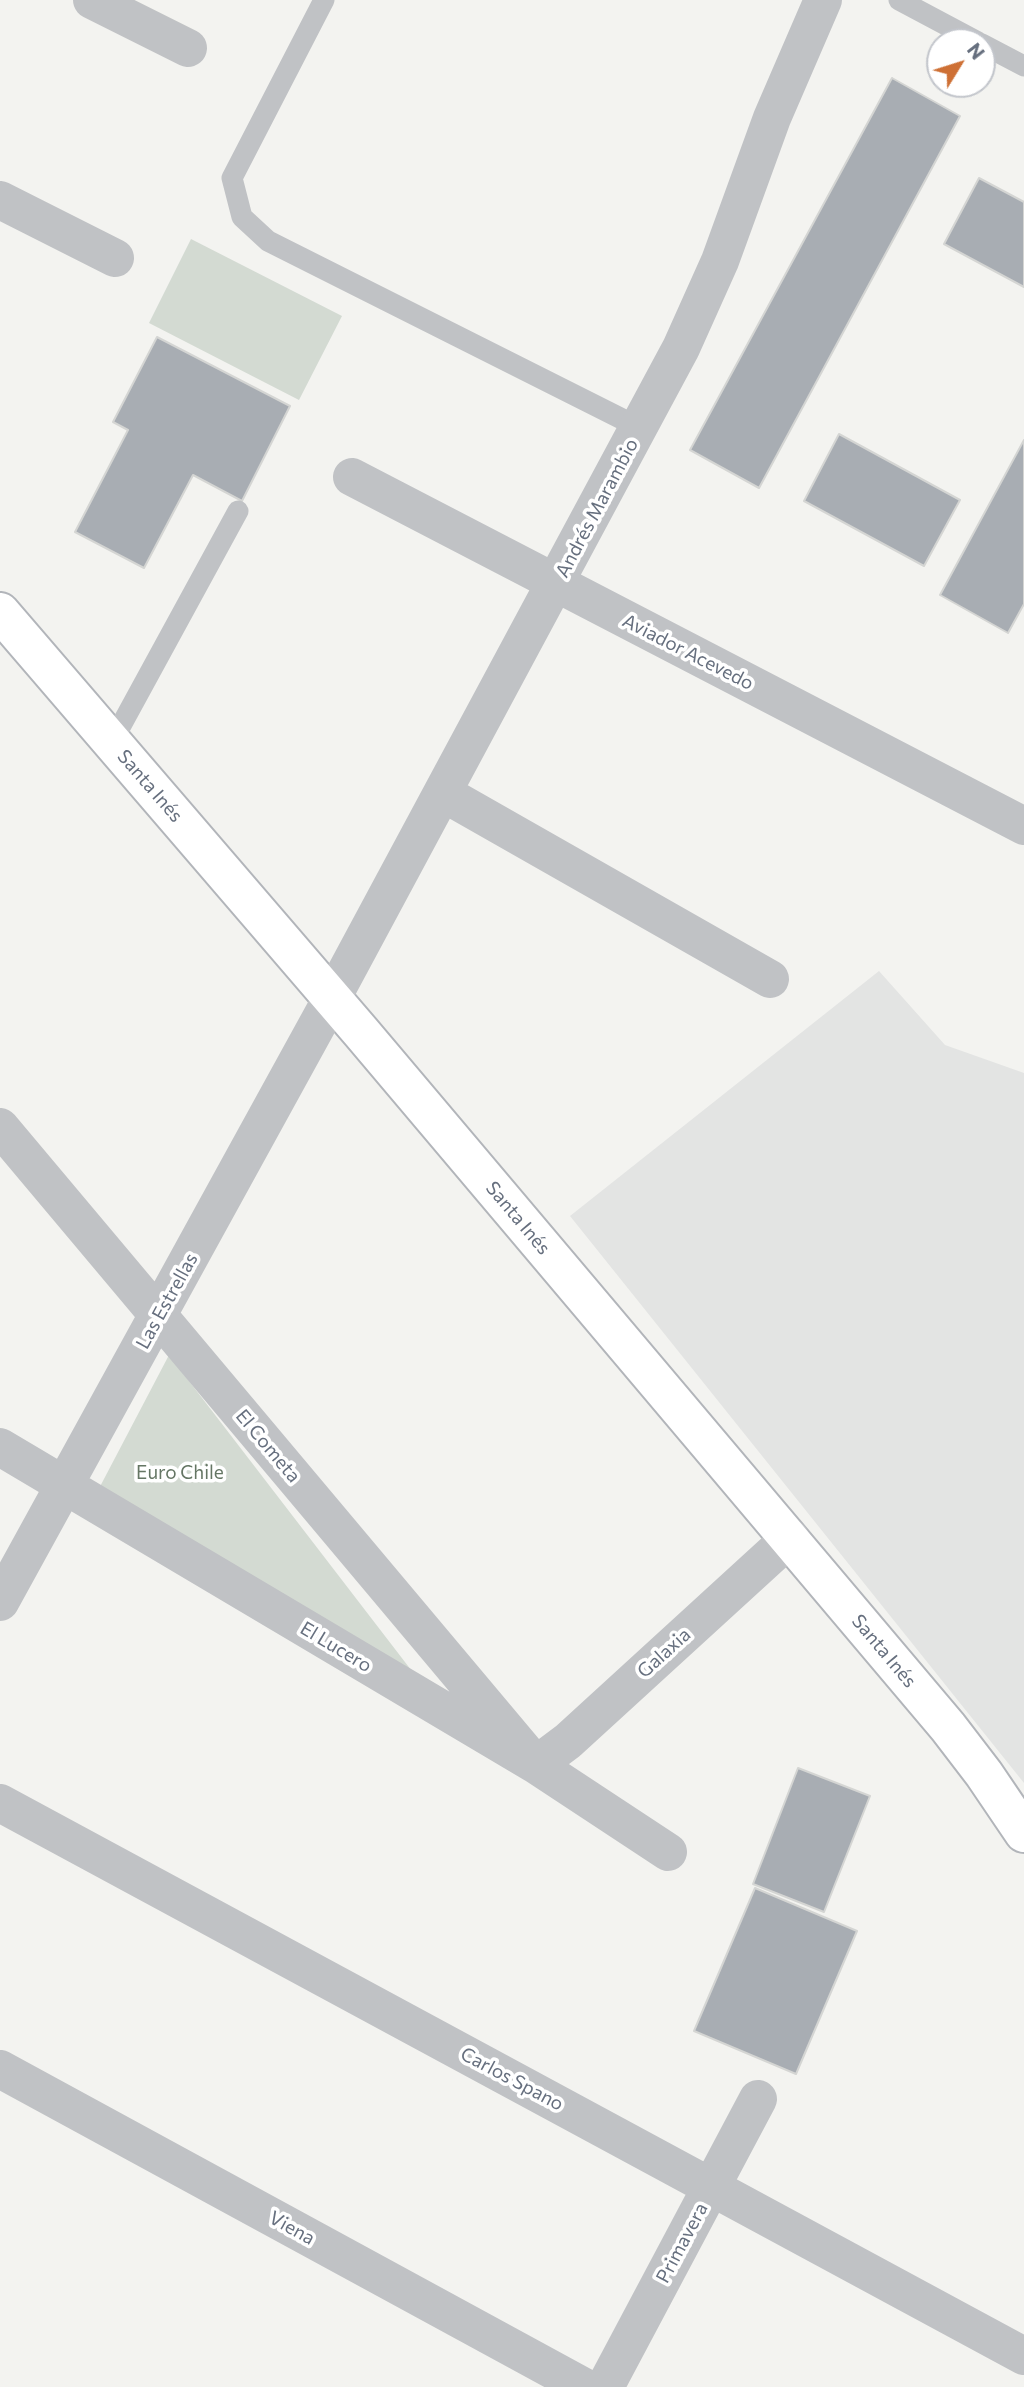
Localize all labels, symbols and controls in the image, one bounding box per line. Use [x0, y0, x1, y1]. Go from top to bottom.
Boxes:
north arrow [926, 28, 996, 98]
text: N [963, 38, 990, 64]
street label: Andrés Marambio [551, 435, 643, 581]
street label: Aviador Acevedo [619, 609, 757, 695]
street label: Santa Inés [112, 745, 188, 827]
street label: Santa Inés [481, 1177, 555, 1259]
street label: Las Estrellas [131, 1249, 203, 1353]
street label: El Cometa [231, 1405, 305, 1487]
park label: Euro Chile [136, 1462, 224, 1484]
street label: Santa Inés [847, 1610, 921, 1692]
street label: El Lucero [296, 1617, 376, 1677]
street label: Galaxia [633, 1623, 695, 1683]
street label: Carlos Spano [457, 2042, 567, 2116]
street label: Primavera [651, 2199, 713, 2287]
street label: Viena [265, 2206, 319, 2250]

